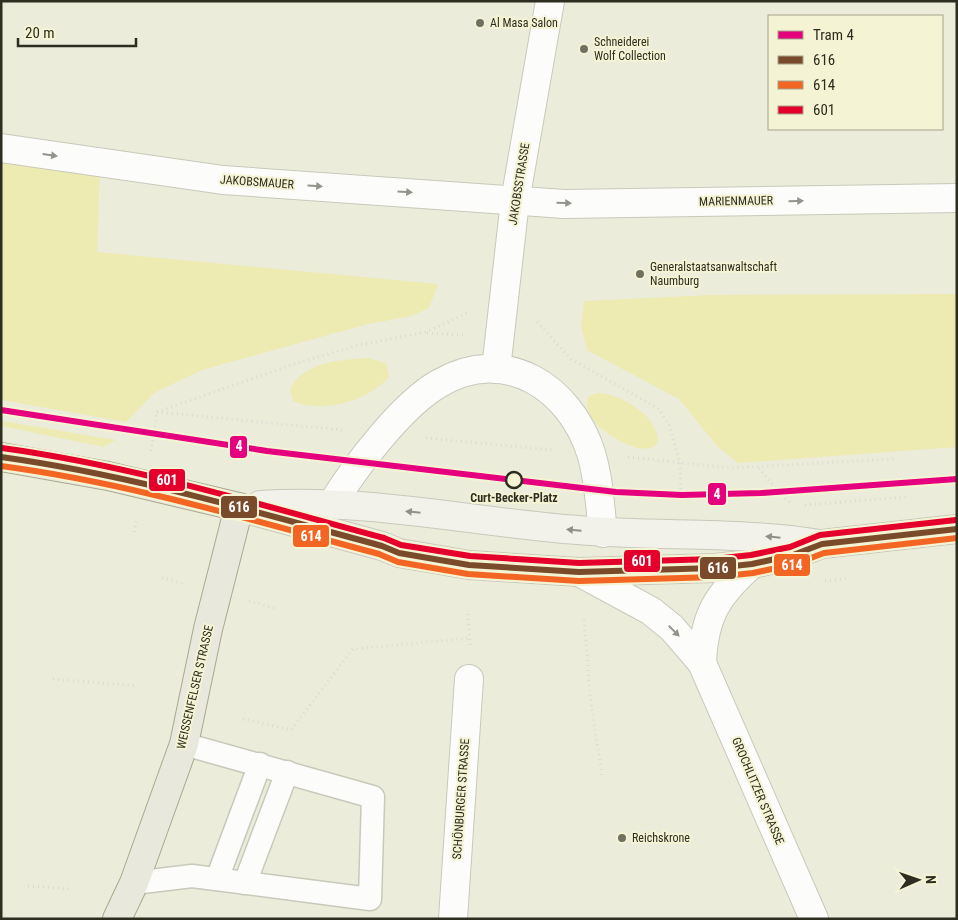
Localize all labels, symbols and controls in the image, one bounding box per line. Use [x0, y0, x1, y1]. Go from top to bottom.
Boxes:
scale bar [18, 15, 135, 47]
legend [768, 15, 943, 130]
place label: Al Masa Salon [490, 16, 558, 30]
marker: Al Masa Salon [474, 17, 486, 29]
text: 20 m [25, 24, 55, 42]
text: Tram 4 [813, 26, 854, 44]
place label: Schneiderei Wolf Collection [594, 35, 666, 63]
marker: Schneiderei Wolf Collection [578, 43, 590, 55]
text: 616 [813, 51, 835, 69]
text: 614 [813, 76, 835, 94]
text: 601 [813, 101, 835, 119]
street label: JAKOBSSTRASSE [506, 142, 532, 226]
one-way arrow [42, 151, 58, 159]
street label: JAKOBSMAUER [220, 172, 295, 192]
one-way arrow [307, 182, 323, 190]
one-way arrow [397, 188, 413, 196]
street label: MARIENMAUER [699, 193, 774, 209]
one-way arrow [788, 197, 804, 205]
one-way arrow [556, 199, 572, 207]
place label: Generalstaatsanwaltschaft Naumburg [650, 260, 777, 288]
marker: Generalstaatsanwaltschaft Naumburg [634, 268, 646, 280]
line badge: 4 [229, 435, 248, 459]
text: 4 [235, 438, 243, 454]
line badge: 601 [148, 468, 186, 492]
marker: Curt-Becker-Platz [505, 471, 523, 489]
text: 601 [156, 472, 178, 488]
line badge: 4 [707, 482, 727, 506]
text: 4 [713, 486, 721, 502]
place label: Curt-Becker-Platz [470, 491, 558, 505]
line badge: 616 [220, 495, 258, 519]
text: 616 [228, 499, 250, 515]
one-way arrow [405, 508, 421, 516]
line badge: 614 [292, 524, 330, 548]
one-way arrow [566, 526, 582, 534]
text: 614 [300, 528, 322, 544]
one-way arrow [765, 533, 781, 541]
line badge: 601 [623, 549, 661, 573]
text: 601 [631, 553, 653, 569]
line badge: 614 [773, 553, 811, 577]
line badge: 616 [699, 556, 737, 580]
text: 614 [781, 557, 803, 573]
text: 616 [707, 560, 729, 576]
street label: WEISSENFELSER STRASSE [174, 624, 216, 750]
one-way arrow [668, 625, 680, 637]
street label: GROCHLITZER STRASSE [729, 735, 787, 847]
street label: SCHÖNBURGER STRASSE [449, 738, 472, 860]
place label: Reichskrone [632, 831, 690, 845]
marker: Reichskrone [616, 832, 628, 844]
north arrow [893, 855, 943, 905]
text: N [923, 875, 939, 884]

